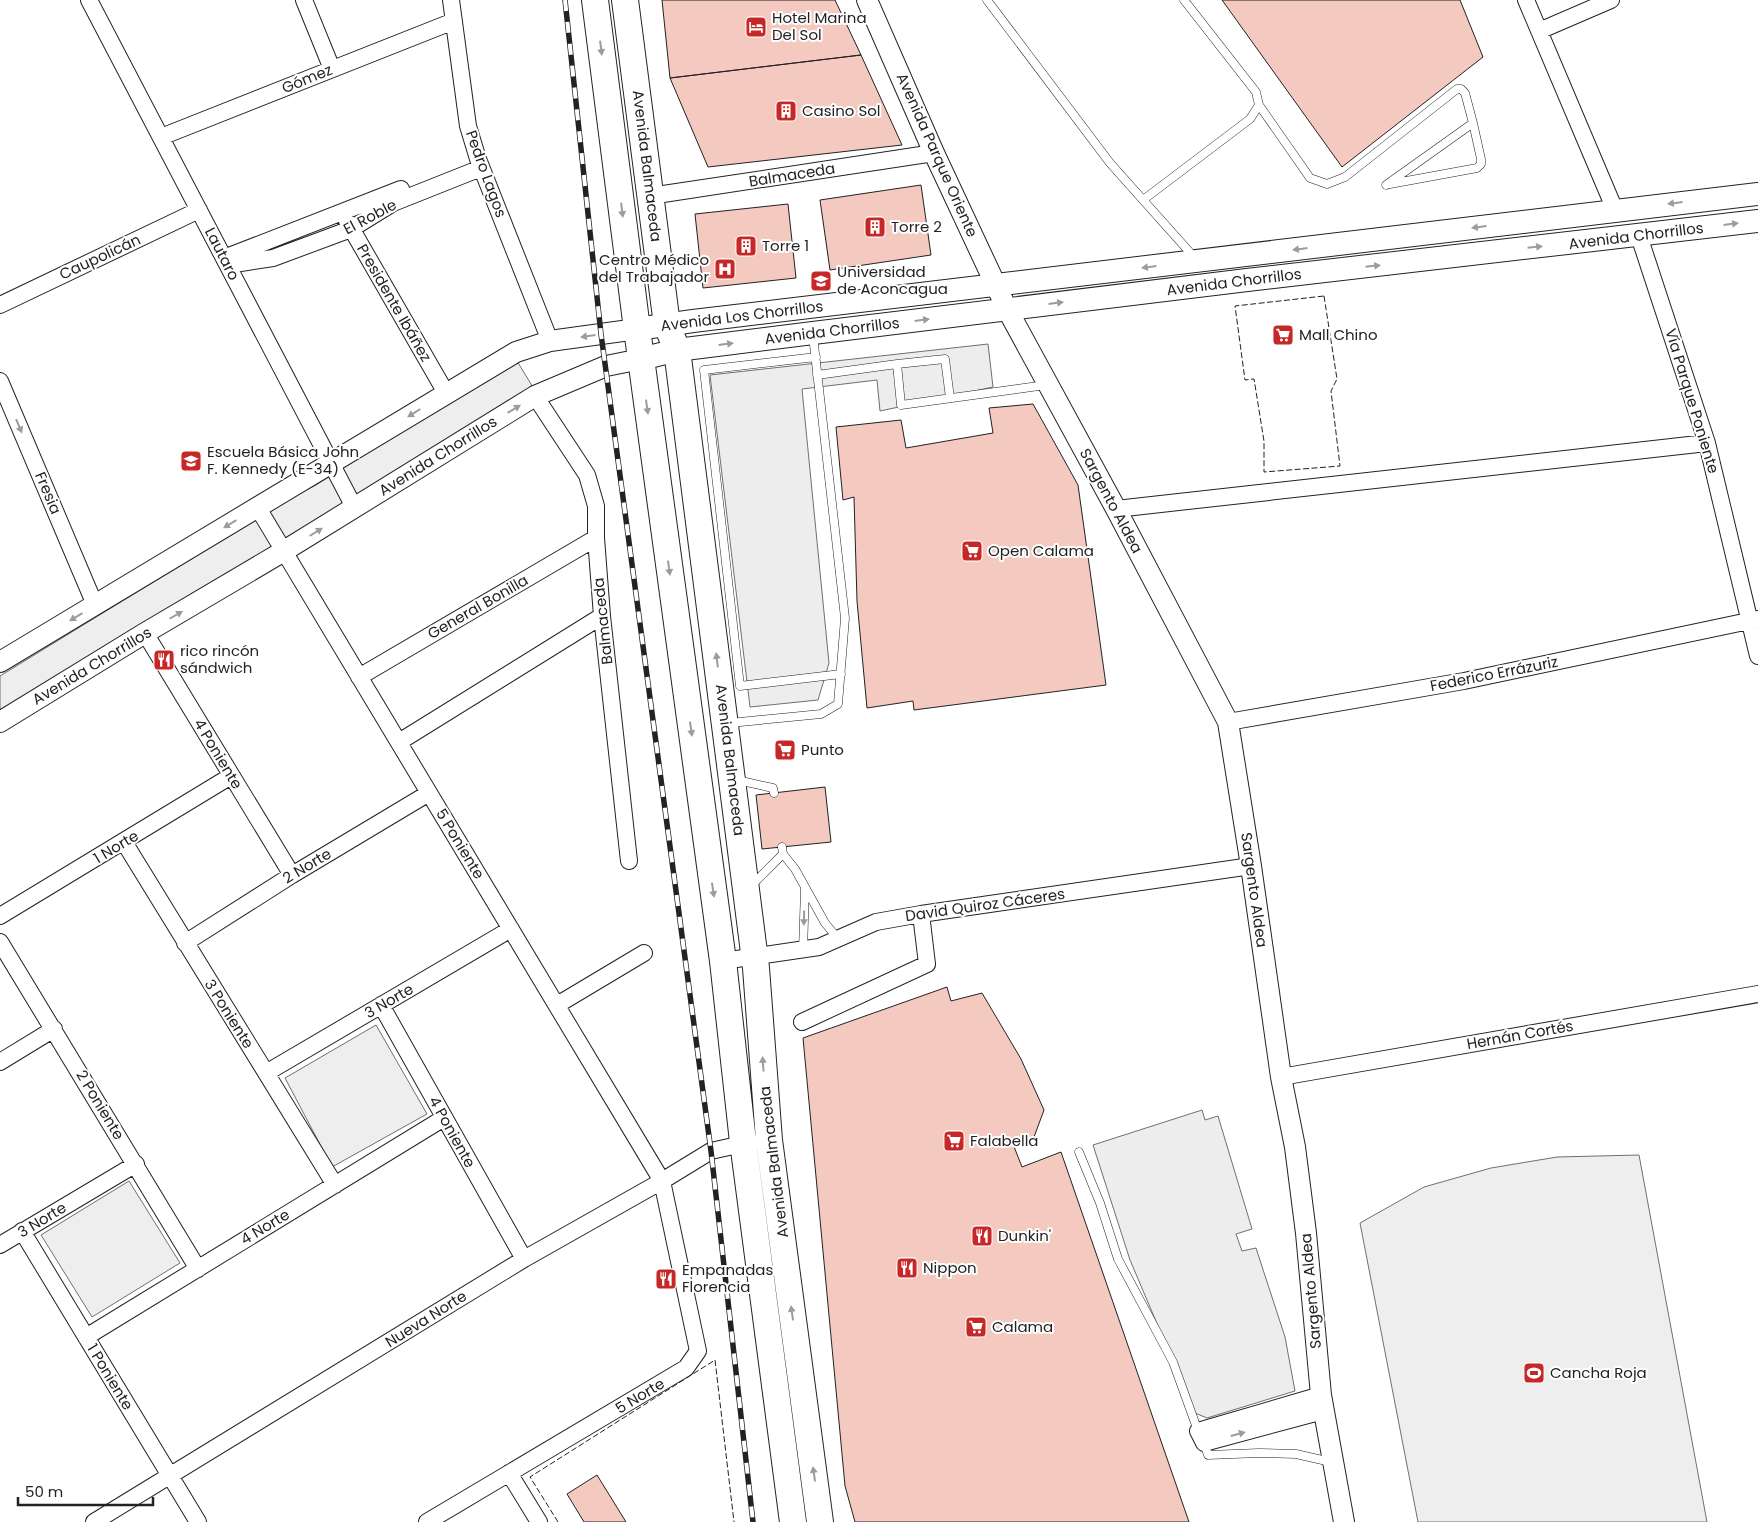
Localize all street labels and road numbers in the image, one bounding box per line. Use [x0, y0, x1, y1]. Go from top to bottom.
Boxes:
street label: Gómez [278, 59, 335, 98]
street label: Avenida Parque Oriente [892, 69, 983, 240]
street label: Avenida Balmaceda [628, 89, 667, 243]
street label: Pedro Lagos [461, 127, 512, 221]
street label: Balmaceda [747, 157, 837, 192]
street label: El Roble [340, 194, 400, 239]
street label: Avenida Chorrillos [1567, 217, 1705, 254]
street label: Lautaro [200, 224, 245, 284]
street label: Caupolicán [56, 229, 144, 285]
street label: Presidente Ibáñez [352, 240, 437, 366]
street label: Avenida Chorrillos [1165, 263, 1303, 300]
street label: Avenida Los Chorrillos [659, 295, 825, 336]
street label: Avenida Chorrillos [763, 312, 901, 349]
street label: Vía Parque Poniente [1660, 326, 1725, 476]
street label: Avenida Chorrillos [375, 411, 501, 500]
street label: Sargento Aldea [1075, 445, 1148, 557]
street label: Fresia [30, 468, 67, 517]
street label: General Bonilla [424, 569, 532, 644]
street label: Balmaceda [587, 577, 618, 666]
street label: Avenida Chorrillos [28, 621, 156, 710]
street label: Federico Errázuriz [1428, 651, 1560, 696]
street label: Avenida Balmaceda [711, 683, 750, 837]
street label: 4 Poniente [189, 715, 248, 793]
street label: 5 Poniente [431, 805, 490, 883]
street label: 1 Norte [89, 825, 142, 868]
street label: Sargento Aldea [1236, 831, 1273, 949]
street label: 2 Norte [279, 843, 335, 888]
street label: David Quiroz Cáceres [904, 883, 1066, 926]
street label: 3 Poniente [200, 975, 259, 1052]
street label: 3 Norte [360, 978, 417, 1023]
street label: Hernán Cortés [1465, 1015, 1575, 1054]
street label: 2 Poniente [71, 1066, 129, 1144]
street label: Avenida Balmaceda [754, 1085, 793, 1239]
street label: 4 Poniente [424, 1092, 481, 1171]
street label: 3 Norte [13, 1197, 70, 1242]
street label: 4 Norte [236, 1204, 293, 1249]
street label: Sargento Aldea [1295, 1232, 1326, 1350]
street label: Nueva Norte [381, 1285, 471, 1352]
street label: 1 Poniente [82, 1340, 138, 1414]
street label: 5 Norte [611, 1373, 668, 1418]

